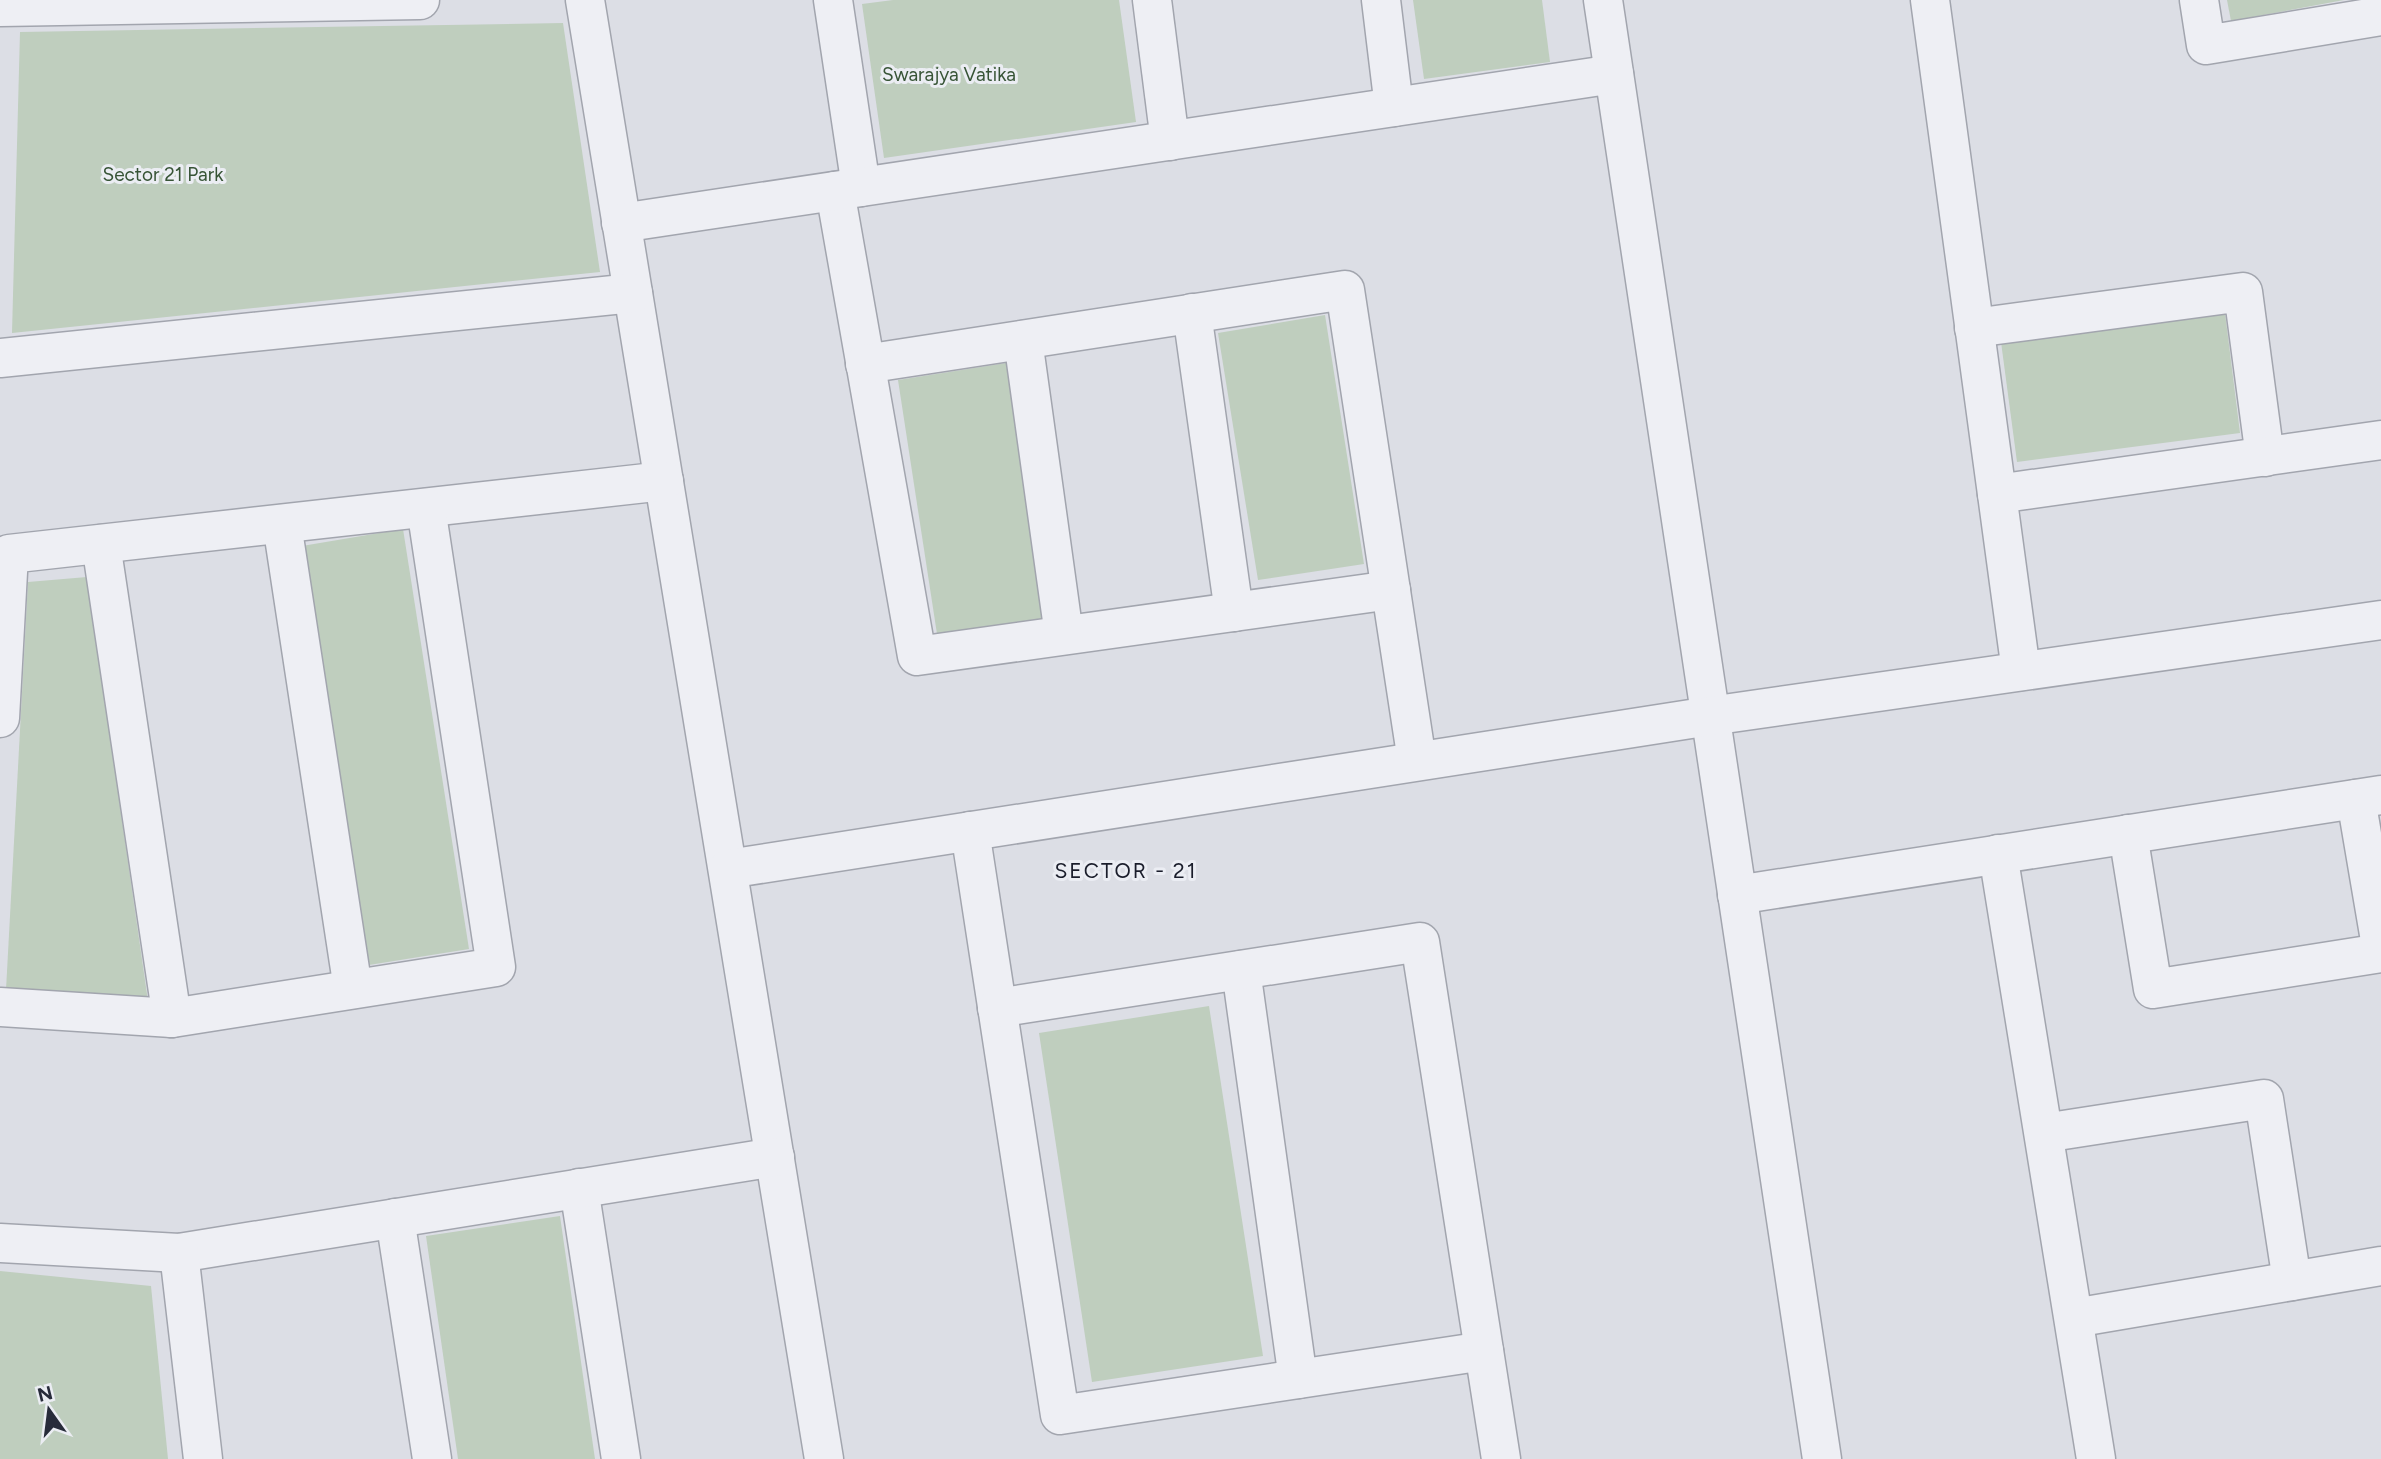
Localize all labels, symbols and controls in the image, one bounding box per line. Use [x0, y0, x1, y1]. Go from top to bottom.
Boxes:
park label: Swarajya Vatika [882, 63, 1016, 86]
park label: Sector 21 Park [103, 163, 224, 186]
district label: SECTOR - 21 [1054, 858, 1198, 883]
north arrow [14, 1375, 84, 1445]
text: N [35, 1381, 55, 1407]

